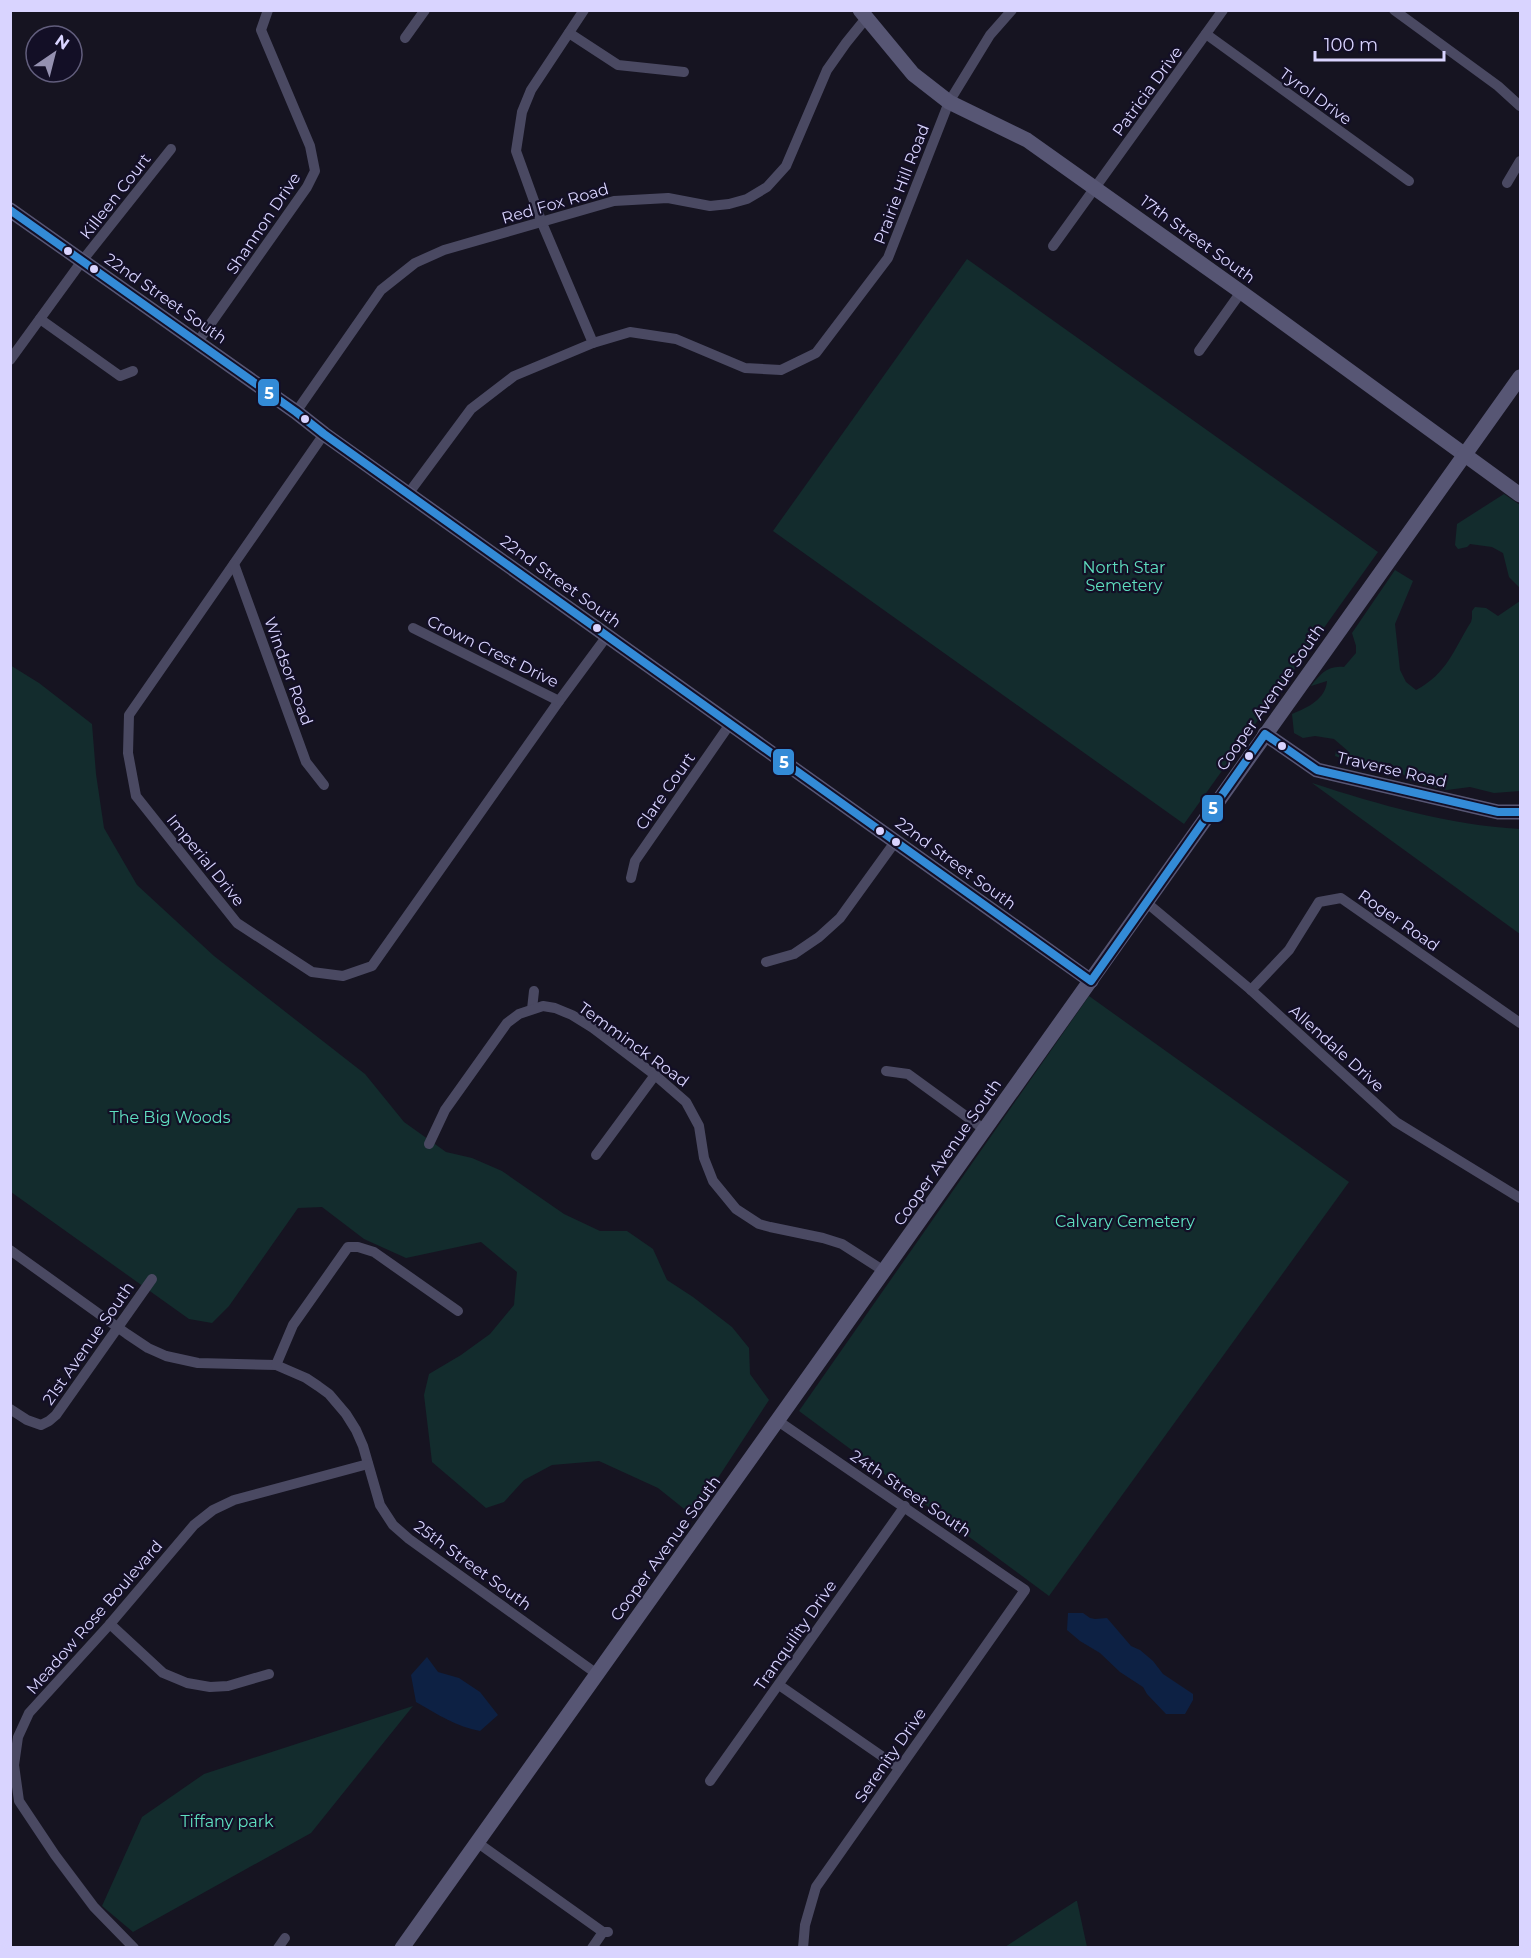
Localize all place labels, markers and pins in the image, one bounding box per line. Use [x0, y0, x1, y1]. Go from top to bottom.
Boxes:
unlabelled marker [62, 245, 74, 257]
unlabelled marker [88, 263, 100, 275]
unlabelled marker [299, 413, 311, 425]
unlabelled marker [591, 622, 603, 634]
unlabelled marker [1276, 740, 1288, 752]
unlabelled marker [1243, 750, 1255, 762]
unlabelled marker [874, 825, 886, 837]
unlabelled marker [890, 836, 902, 848]

